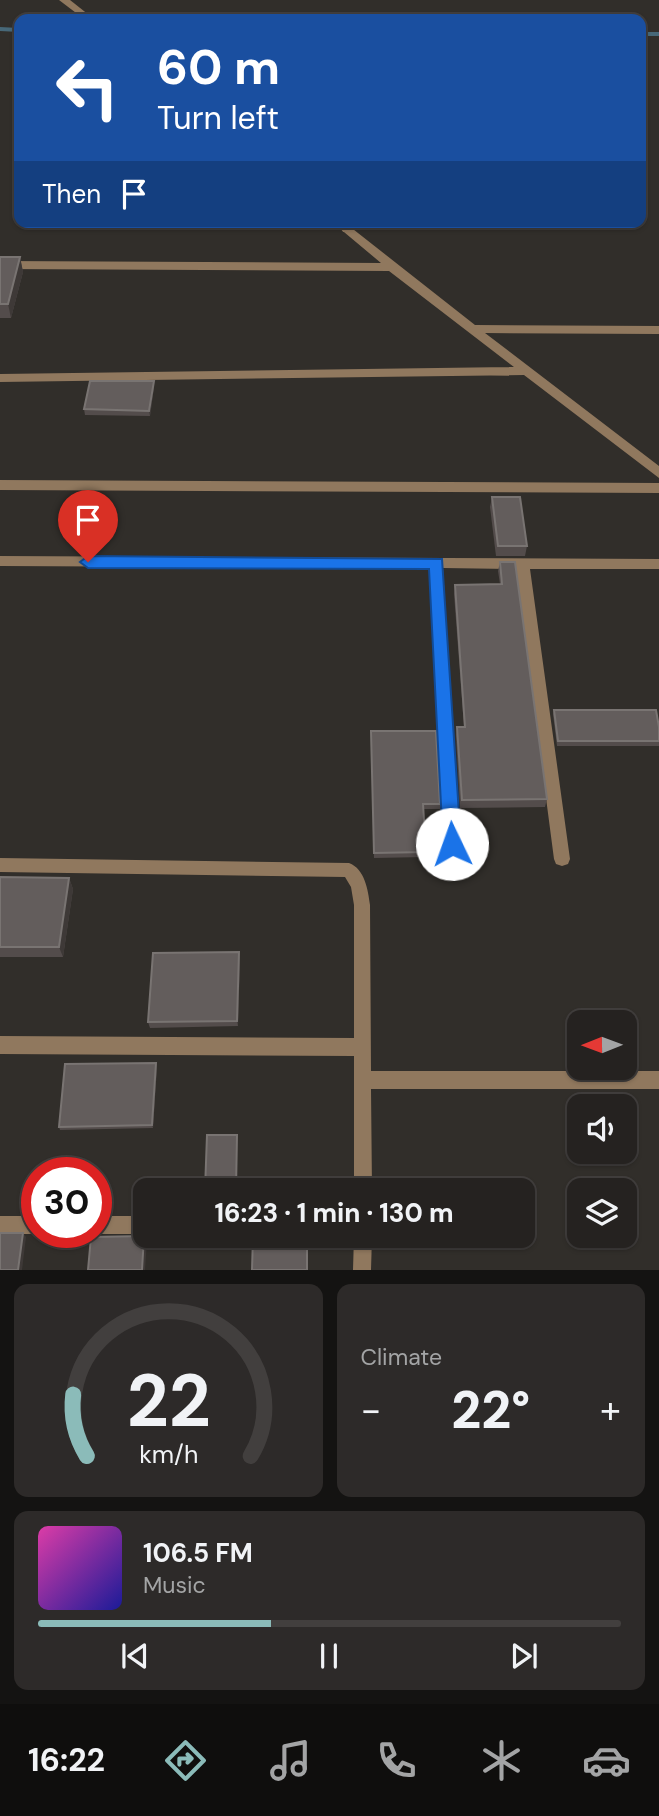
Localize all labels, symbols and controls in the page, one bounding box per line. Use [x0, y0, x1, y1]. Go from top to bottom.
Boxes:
text: 60 m [157, 35, 280, 99]
icon: left [42, 42, 133, 133]
text: Turn left [157, 97, 279, 139]
icon: arrive [115, 175, 153, 213]
text: Then [42, 177, 101, 211]
pin [58, 490, 118, 562]
icon: arrive [69, 501, 107, 539]
position arrow [415, 807, 489, 881]
north arrow [567, 1010, 637, 1080]
map controls [567, 1010, 637, 1248]
button: sound [567, 1094, 637, 1164]
speed limit sign: 30 [21, 1157, 112, 1248]
button: layers [567, 1178, 637, 1248]
text: 16:23 · 1 min · 130 m [215, 1196, 454, 1230]
text: Climate [361, 1342, 442, 1372]
text: 22 [126, 1355, 210, 1450]
text: 22° [451, 1376, 530, 1444]
text: − [361, 1385, 381, 1435]
text: + [600, 1385, 621, 1435]
text: km/h [139, 1438, 198, 1471]
text: 106.5 FM [143, 1536, 253, 1570]
text: Music [143, 1570, 206, 1600]
icon: previous [116, 1637, 154, 1675]
icon: pause [310, 1637, 348, 1675]
icon: next [505, 1637, 543, 1675]
icon: directions [161, 1736, 210, 1785]
icon: music [266, 1736, 315, 1785]
icon: phone [372, 1736, 421, 1785]
icon: climate [477, 1736, 526, 1785]
icon: car [582, 1736, 631, 1785]
text: 16:22 [28, 1739, 105, 1781]

